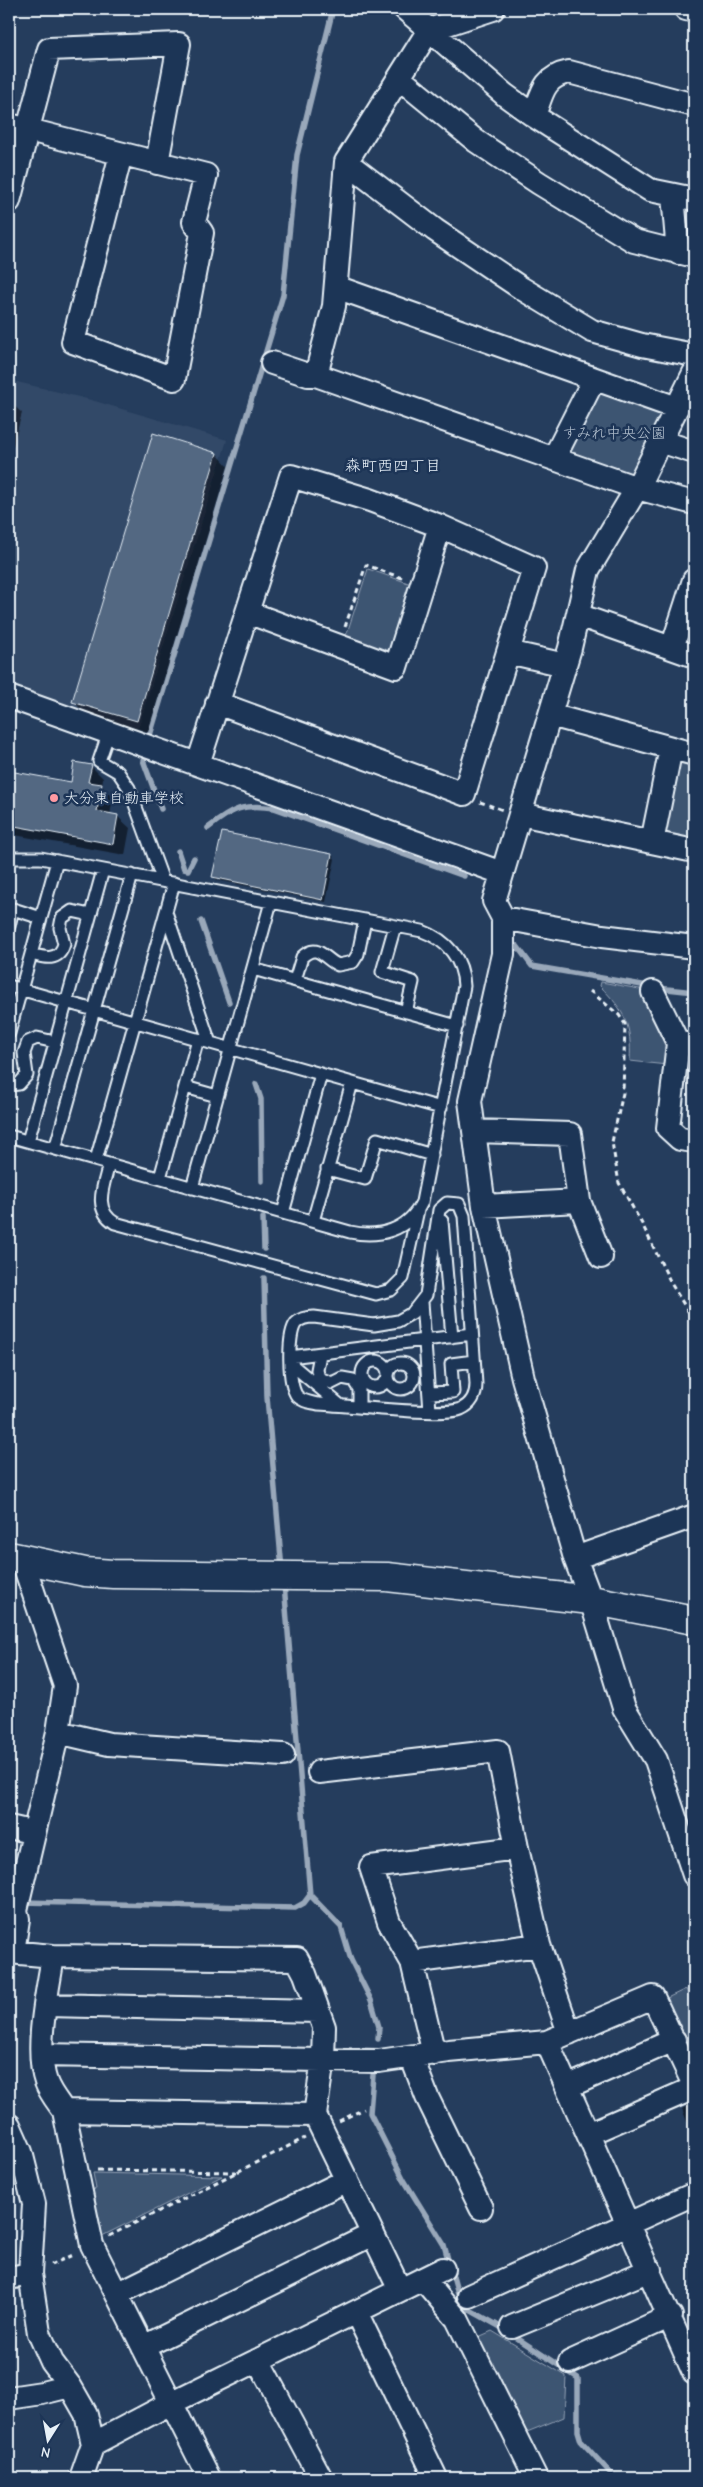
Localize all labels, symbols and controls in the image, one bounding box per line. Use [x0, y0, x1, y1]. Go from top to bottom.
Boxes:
park label: すみれ中央公園 [562, 424, 666, 442]
district label: 森町西四丁目 [345, 457, 441, 475]
place label: 大分東自動車学校 [64, 789, 184, 807]
marker: 大分東自動車学校 [48, 792, 60, 804]
north arrow [22, 2414, 72, 2464]
text: N [40, 2443, 52, 2461]

